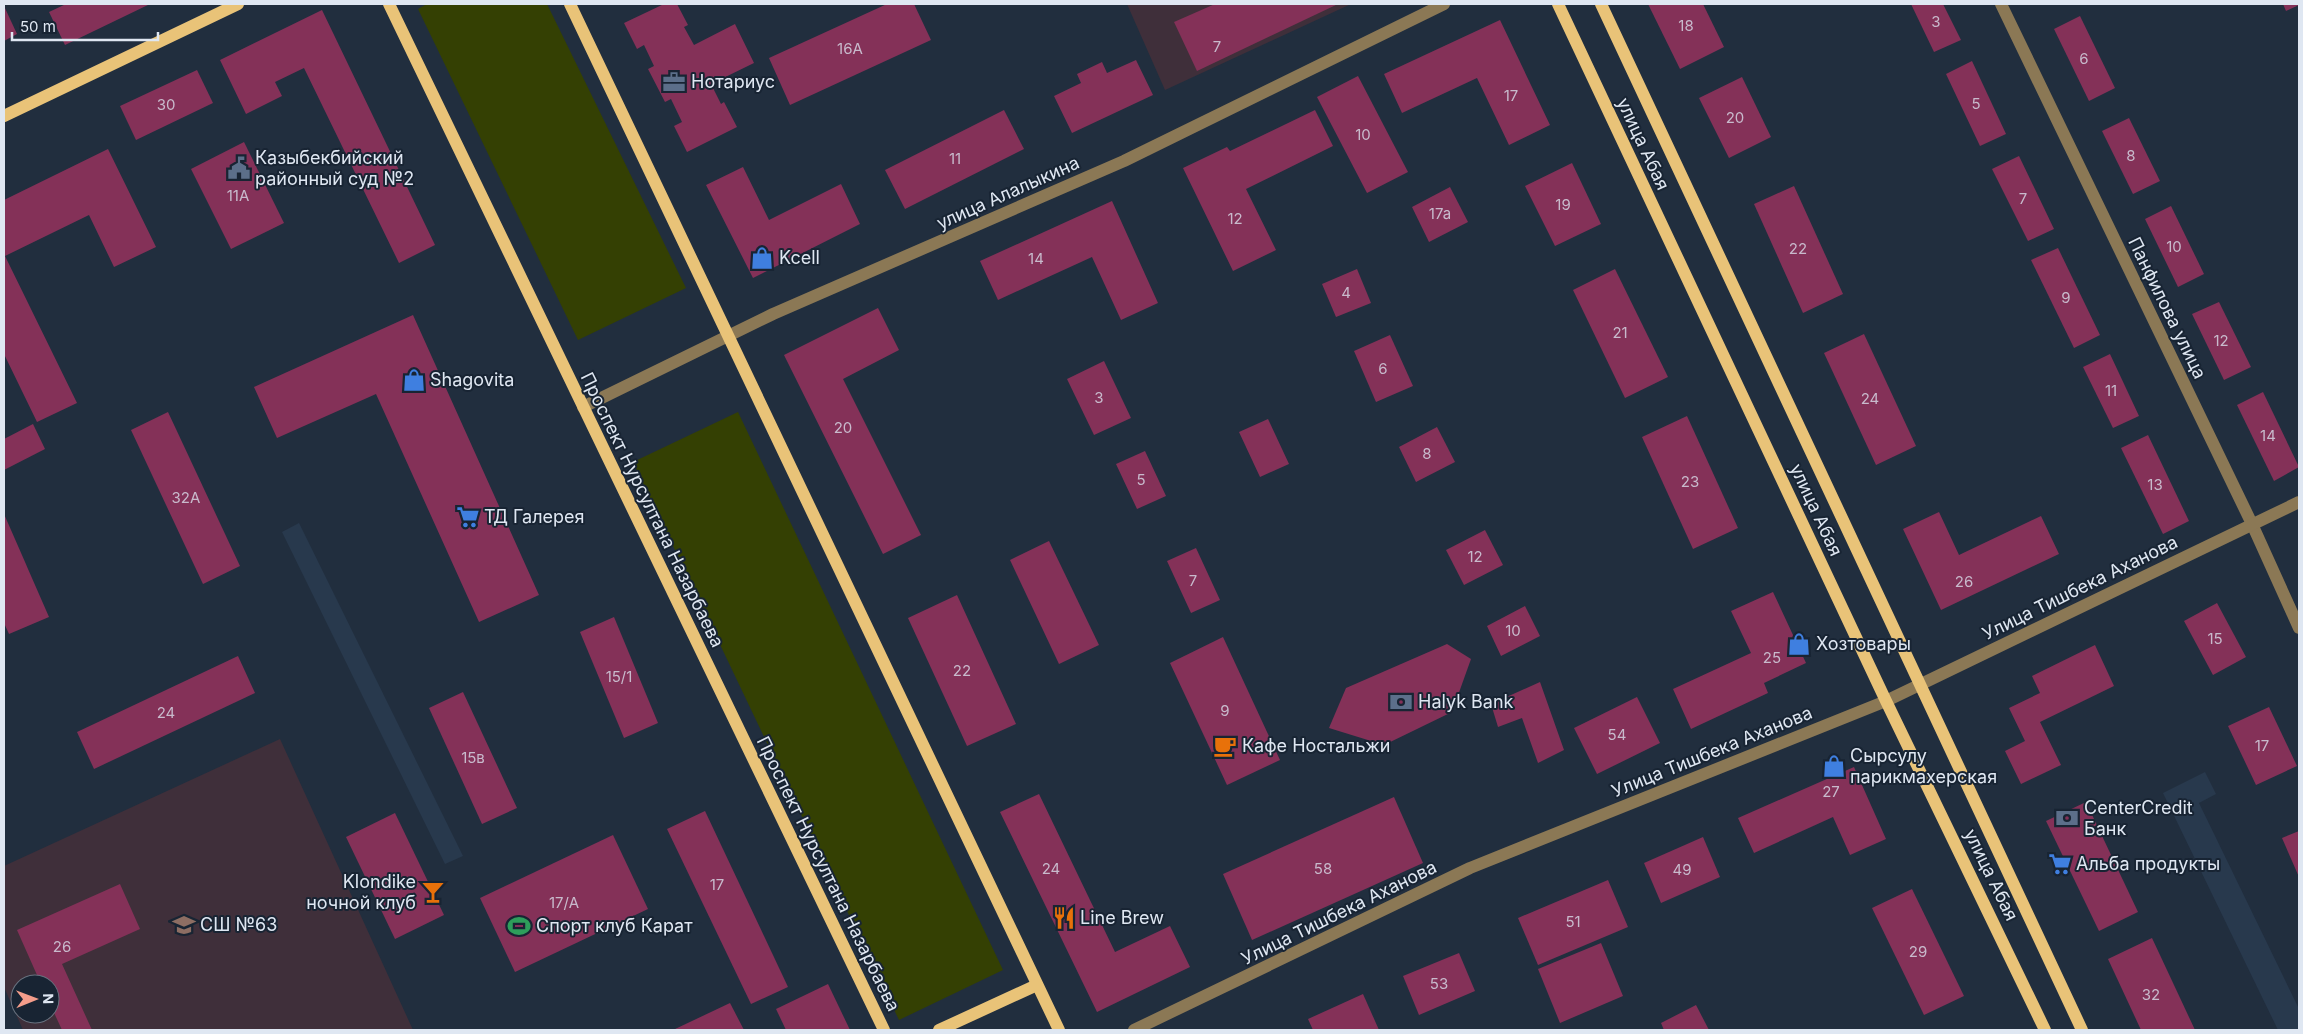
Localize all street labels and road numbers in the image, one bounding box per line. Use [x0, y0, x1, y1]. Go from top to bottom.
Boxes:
street label: улица Абая [1613, 94, 1674, 193]
street label: улица Алалыкина [933, 152, 1082, 233]
street label: Панфилова улица [2124, 234, 2211, 382]
street label: Проспект Нурсултана Назарбаева [577, 369, 728, 651]
street label: улица Абая [1786, 460, 1847, 559]
street label: Улица Тишбека Аханова [1979, 531, 2181, 644]
street label: Улица Тишбека Аханова [1608, 702, 1815, 801]
street label: Проспект Нурсултана Назарбаева [753, 733, 904, 1015]
street label: улица Абая [1960, 826, 2023, 924]
street label: Улица Тишбека Аханова [1238, 856, 1440, 969]

